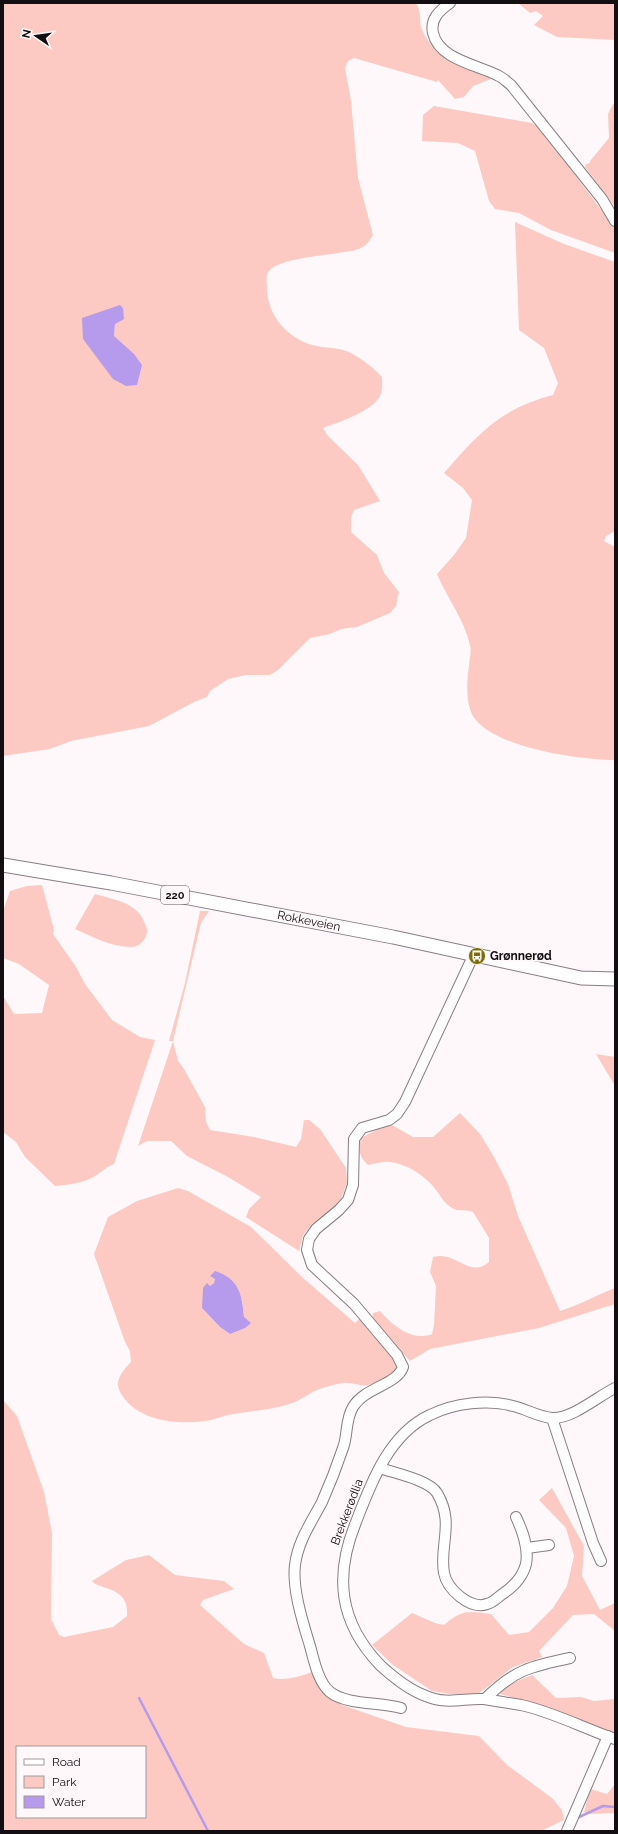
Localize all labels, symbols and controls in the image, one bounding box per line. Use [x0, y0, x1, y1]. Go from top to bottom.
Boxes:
north arrow [16, 16, 56, 56]
text: N [19, 28, 34, 39]
road number: 220 [161, 886, 189, 904]
street label: Rokkeveien [276, 908, 342, 934]
bus stop icon: Grønnerød [467, 946, 487, 966]
place label: Grønnerød [490, 949, 552, 963]
street label: Brekkerødlia [328, 1477, 366, 1547]
legend [16, 1746, 146, 1818]
text: Road [52, 1755, 81, 1769]
text: Park [52, 1775, 77, 1789]
text: Water [52, 1795, 86, 1809]

